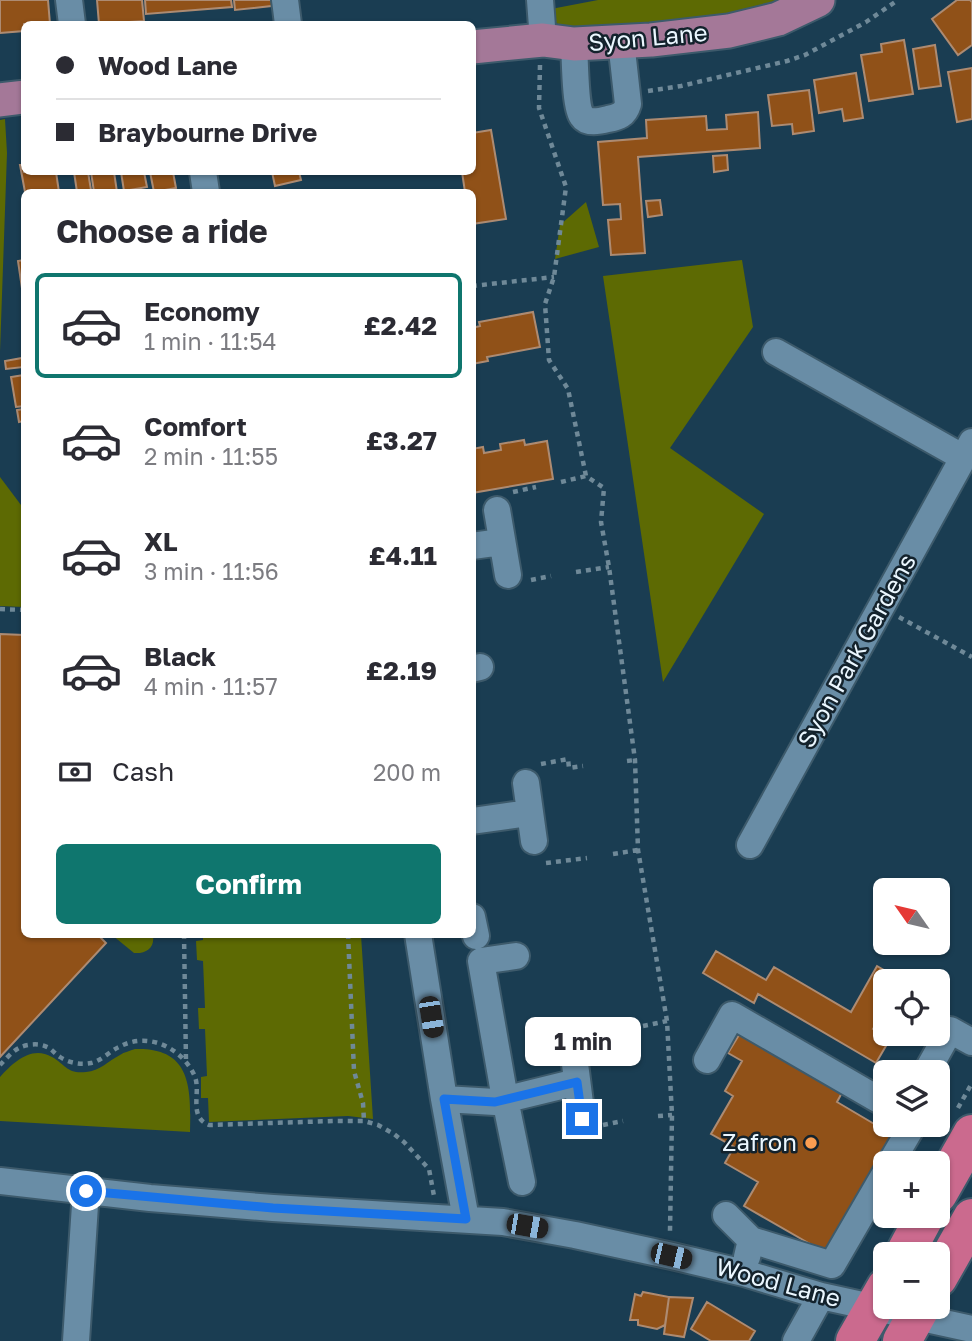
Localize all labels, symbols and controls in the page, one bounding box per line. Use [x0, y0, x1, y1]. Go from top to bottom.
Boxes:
street label: Syon Lane [587, 17, 709, 56]
text: Wood Lane [98, 50, 238, 81]
text: Braybourne Drive [98, 117, 317, 148]
text: Choose a ride [56, 212, 268, 250]
icon: car [60, 294, 123, 357]
text: Economy [144, 296, 260, 327]
text: £2.42 [364, 310, 437, 341]
text: 1 min · 11:54 [144, 327, 277, 355]
icon: car [60, 409, 123, 472]
text: Comfort [144, 411, 247, 442]
text: £3.27 [366, 425, 437, 456]
text: 2 min · 11:55 [144, 442, 278, 470]
icon: car [60, 524, 123, 587]
text: XL [144, 526, 178, 557]
text: £4.11 [368, 540, 437, 571]
street label: Syon Park Gardens [790, 548, 921, 752]
text: 3 min · 11:56 [144, 557, 279, 585]
icon: car [60, 639, 123, 702]
text: Black [144, 641, 216, 672]
text: £2.19 [366, 655, 437, 686]
text: 4 min · 11:57 [144, 672, 278, 700]
icon: cash [56, 753, 94, 791]
text: Cash [112, 756, 174, 787]
text: 200 m [373, 758, 441, 786]
button: Confirm [56, 844, 441, 924]
north arrow [873, 878, 950, 956]
map controls [873, 878, 950, 1319]
button: locate [873, 969, 950, 1046]
car [418, 995, 445, 1039]
callout: 1 min [524, 1018, 640, 1066]
text: 1 min [554, 1027, 612, 1055]
button: layers [873, 1060, 950, 1137]
route end [566, 1103, 598, 1135]
place label: Zafron [722, 1127, 797, 1156]
marker: Zafron [803, 1135, 819, 1151]
button: + [873, 1151, 950, 1228]
route start [70, 1175, 102, 1207]
car [505, 1212, 550, 1240]
car [649, 1241, 694, 1271]
button: − [873, 1242, 950, 1319]
street label: Wood Lane [713, 1251, 844, 1312]

